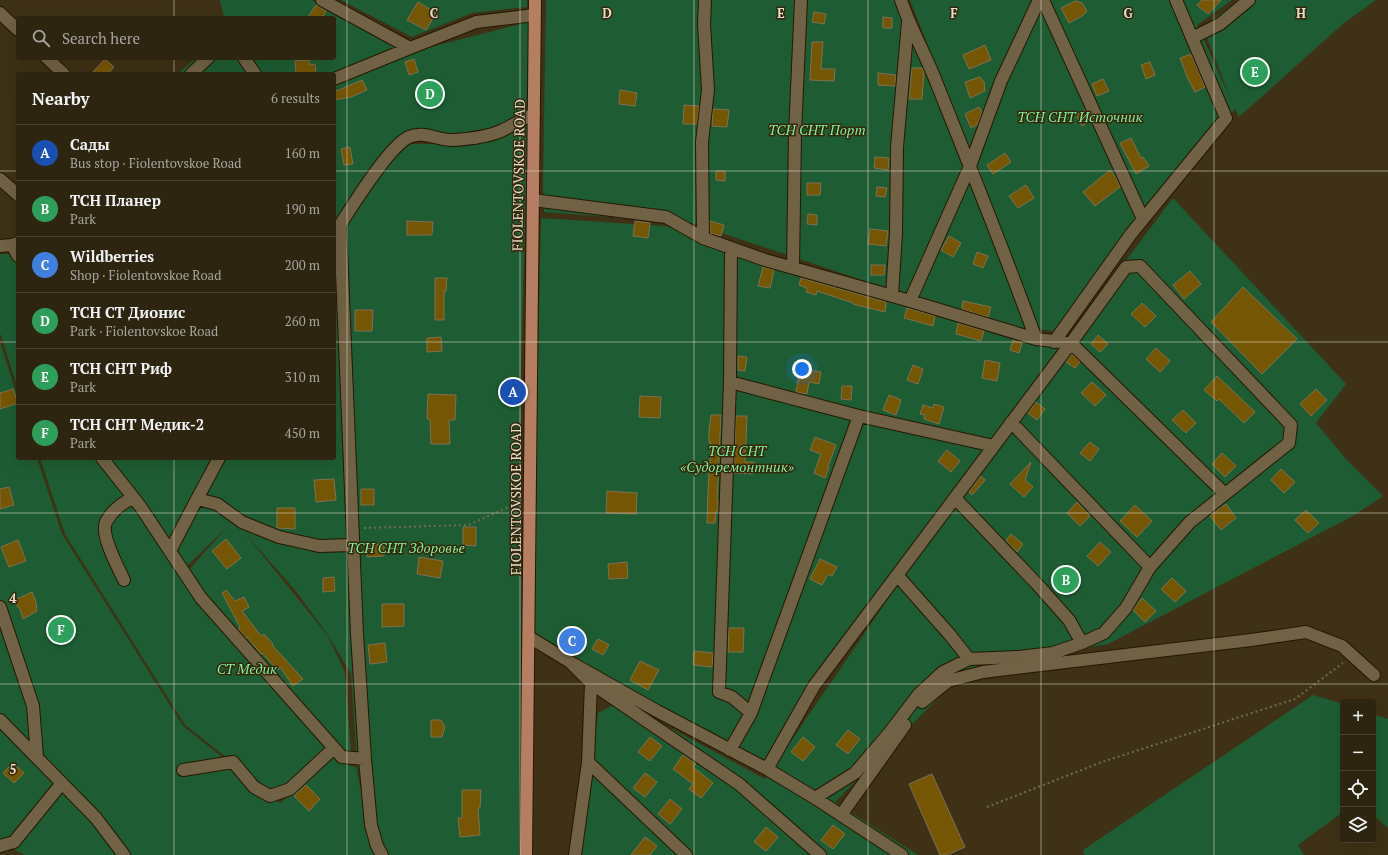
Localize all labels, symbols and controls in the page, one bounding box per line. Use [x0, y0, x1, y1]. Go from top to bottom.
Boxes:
text: C [430, 4, 438, 22]
text: D [602, 4, 612, 22]
text: E [777, 4, 785, 22]
text: F [950, 4, 958, 22]
text: G [1123, 4, 1133, 22]
text: H [1296, 4, 1306, 22]
search box [16, 16, 336, 60]
icon: search [30, 27, 52, 49]
text: Search here [62, 28, 140, 48]
pin: E [1242, 57, 1268, 87]
pin: D [417, 79, 443, 109]
text: Nearby [32, 87, 90, 110]
text: 6 results [271, 89, 320, 107]
street label: FIOLENTOVSKOE ROAD [507, 99, 529, 251]
park label: ТСН СНТ Источник [1017, 107, 1143, 126]
park label: ТСН СНТ Порт [768, 120, 866, 139]
text: Сады [70, 134, 110, 154]
text: A [40, 144, 50, 162]
text: 160 m [285, 144, 320, 162]
text: Bus stop · Fiolentovskoe Road [70, 154, 241, 172]
text: ТСН Планер [70, 190, 161, 210]
text: B [41, 200, 49, 218]
text: 190 m [285, 200, 320, 218]
text: Park [70, 210, 96, 228]
text: Wildberries [70, 246, 154, 266]
text: C [41, 256, 49, 274]
text: 200 m [285, 256, 320, 274]
text: Shop · Fiolentovskoe Road [70, 266, 221, 284]
text: ТСН СТ Дионис [70, 302, 185, 322]
text: D [40, 312, 50, 330]
text: 260 m [285, 312, 320, 330]
text: Park · Fiolentovskoe Road [70, 322, 218, 340]
text: ТСН СНТ Риф [70, 358, 172, 378]
your location [792, 359, 812, 379]
text: E [41, 368, 49, 386]
text: 310 m [285, 368, 320, 386]
pin: A [500, 377, 526, 407]
text: Park [70, 378, 96, 396]
text: ТСН СНТ Медик-2 [70, 414, 204, 434]
street label: FIOLENTOVSKOE ROAD [506, 423, 525, 575]
text: F [41, 424, 49, 442]
text: 450 m [285, 424, 320, 442]
text: Park [70, 434, 96, 452]
park label: ТСН СНТ «Судоремонтник» [680, 441, 795, 476]
park label: ТСН СНТ Здоровье [347, 538, 465, 557]
pin: B [1053, 565, 1079, 595]
text: 4 [9, 589, 17, 607]
pin: F [48, 615, 74, 645]
pin: C [559, 626, 585, 656]
park label: СТ Медик [217, 659, 277, 678]
map controls [1340, 699, 1376, 843]
button: + [1340, 699, 1376, 735]
button: − [1340, 735, 1376, 771]
text: 5 [9, 760, 17, 778]
button: locate [1340, 771, 1376, 807]
button: layers [1340, 807, 1376, 843]

